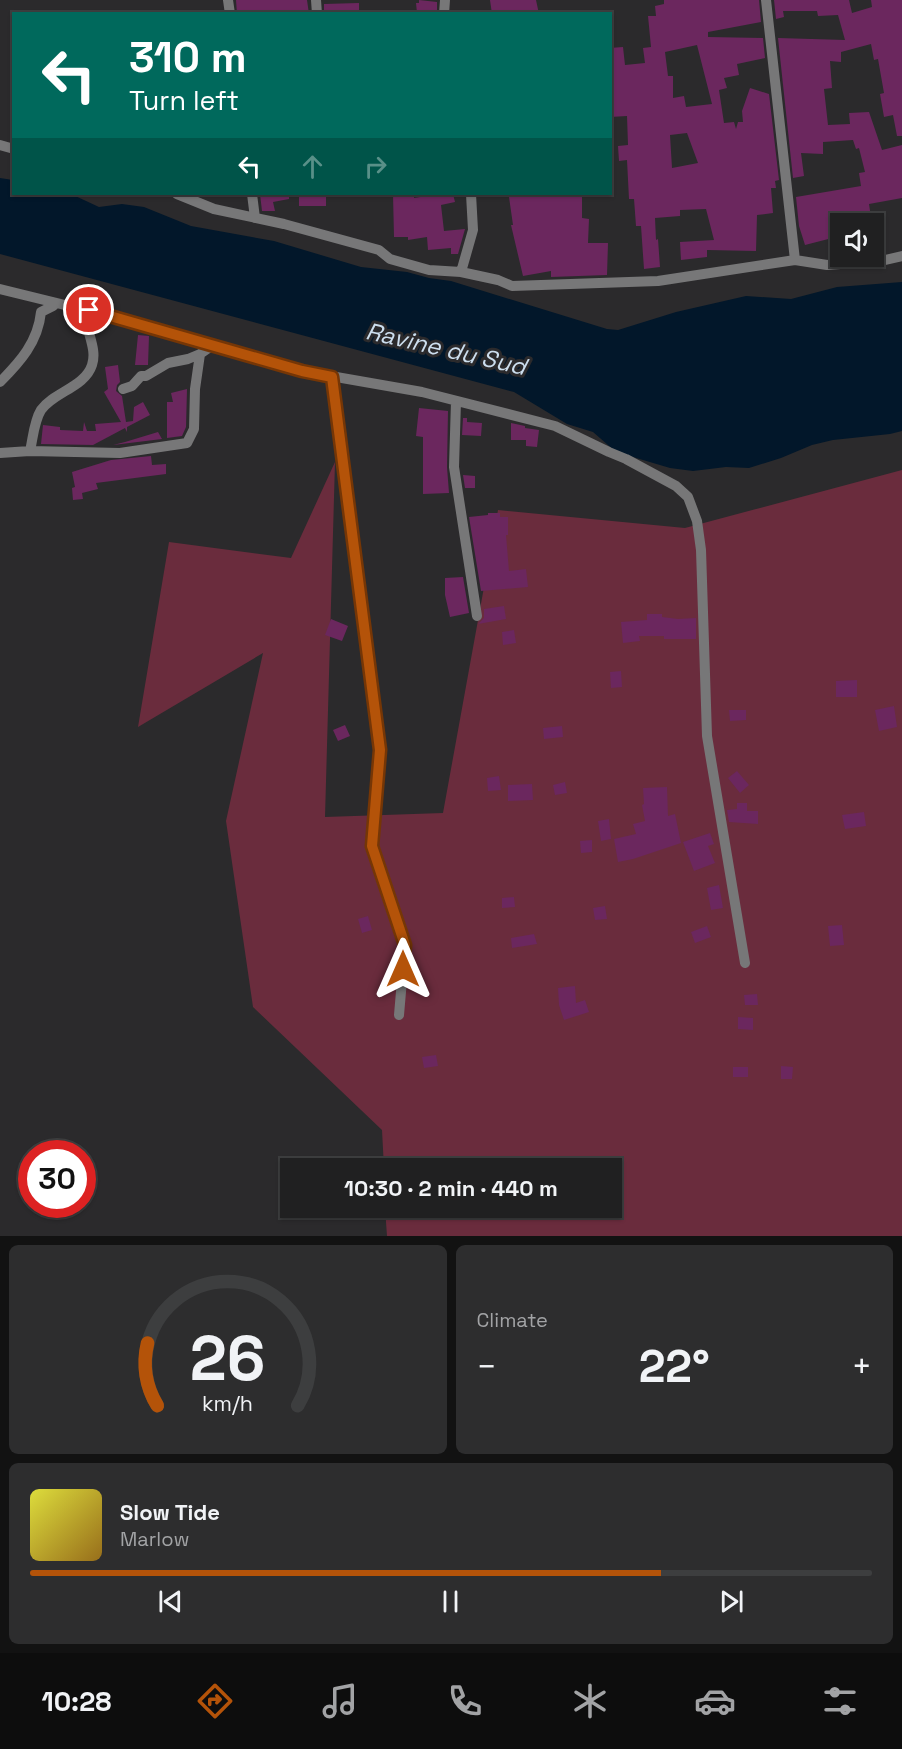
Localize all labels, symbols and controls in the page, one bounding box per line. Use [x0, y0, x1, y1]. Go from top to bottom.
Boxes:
text: 310 m [129, 31, 247, 84]
icon: left [30, 36, 108, 114]
text: Turn left [129, 83, 239, 118]
icon: left [233, 150, 266, 183]
icon: ahead [296, 150, 329, 183]
icon: right [359, 150, 392, 183]
map controls [830, 213, 884, 267]
button: sound [830, 213, 884, 267]
pin [63, 284, 114, 335]
icon: arrive [72, 293, 105, 326]
water label: Ravine du Sud [363, 315, 532, 383]
position arrow [371, 937, 435, 1001]
speed limit sign: 30 [18, 1140, 96, 1218]
text: 10:30 · 2 min · 440 m [344, 1174, 558, 1202]
text: Climate [477, 1307, 548, 1333]
text: 26 [190, 1319, 266, 1398]
text: 22° [639, 1338, 710, 1395]
text: − [477, 1346, 497, 1388]
text: + [852, 1346, 872, 1388]
text: km/h [202, 1391, 253, 1418]
text: Slow Tide [120, 1498, 220, 1526]
text: Marlow [120, 1526, 189, 1552]
icon: previous [154, 1585, 187, 1618]
icon: pause [434, 1585, 467, 1618]
icon: next [715, 1585, 748, 1618]
icon: directions [194, 1680, 236, 1722]
icon: music [319, 1680, 361, 1722]
icon: phone [444, 1680, 486, 1722]
icon: climate [569, 1680, 611, 1722]
icon: car [694, 1680, 736, 1722]
icon: filters [819, 1680, 861, 1722]
text: 10:28 [41, 1684, 111, 1719]

